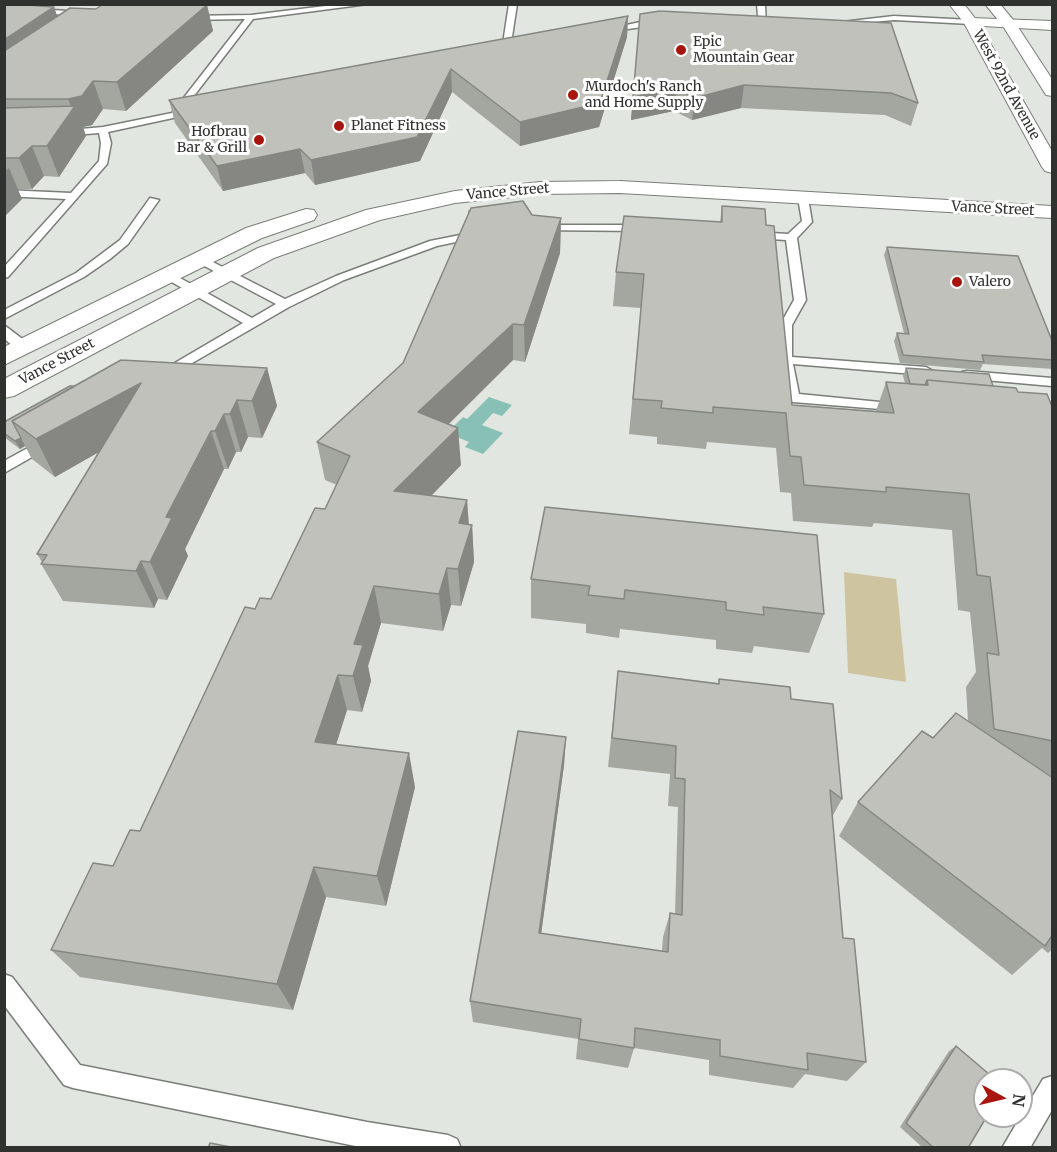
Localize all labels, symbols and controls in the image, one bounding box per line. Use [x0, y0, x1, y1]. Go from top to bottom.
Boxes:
street label: West 92nd Avenue [969, 27, 1043, 143]
place label: Epic Mountain Gear [693, 34, 795, 66]
marker: Epic Mountain Gear [674, 43, 688, 57]
place label: Murdoch's Ranch and Home Supply [585, 79, 703, 112]
marker: Murdoch's Ranch and Home Supply [566, 88, 580, 102]
place label: Planet Fitness [351, 118, 446, 134]
marker: Planet Fitness [332, 119, 346, 133]
place label: Hofbrau Bar & Grill [177, 124, 247, 156]
marker: Hofbrau Bar & Grill [252, 133, 266, 147]
street label: Vance Street [466, 180, 550, 204]
street label: Vance Street [951, 198, 1035, 220]
place label: Valero [969, 274, 1011, 290]
marker: Valero [950, 275, 964, 289]
street label: Vance Street [16, 335, 98, 389]
north arrow [973, 1068, 1033, 1128]
text: N [1008, 1093, 1030, 1108]

